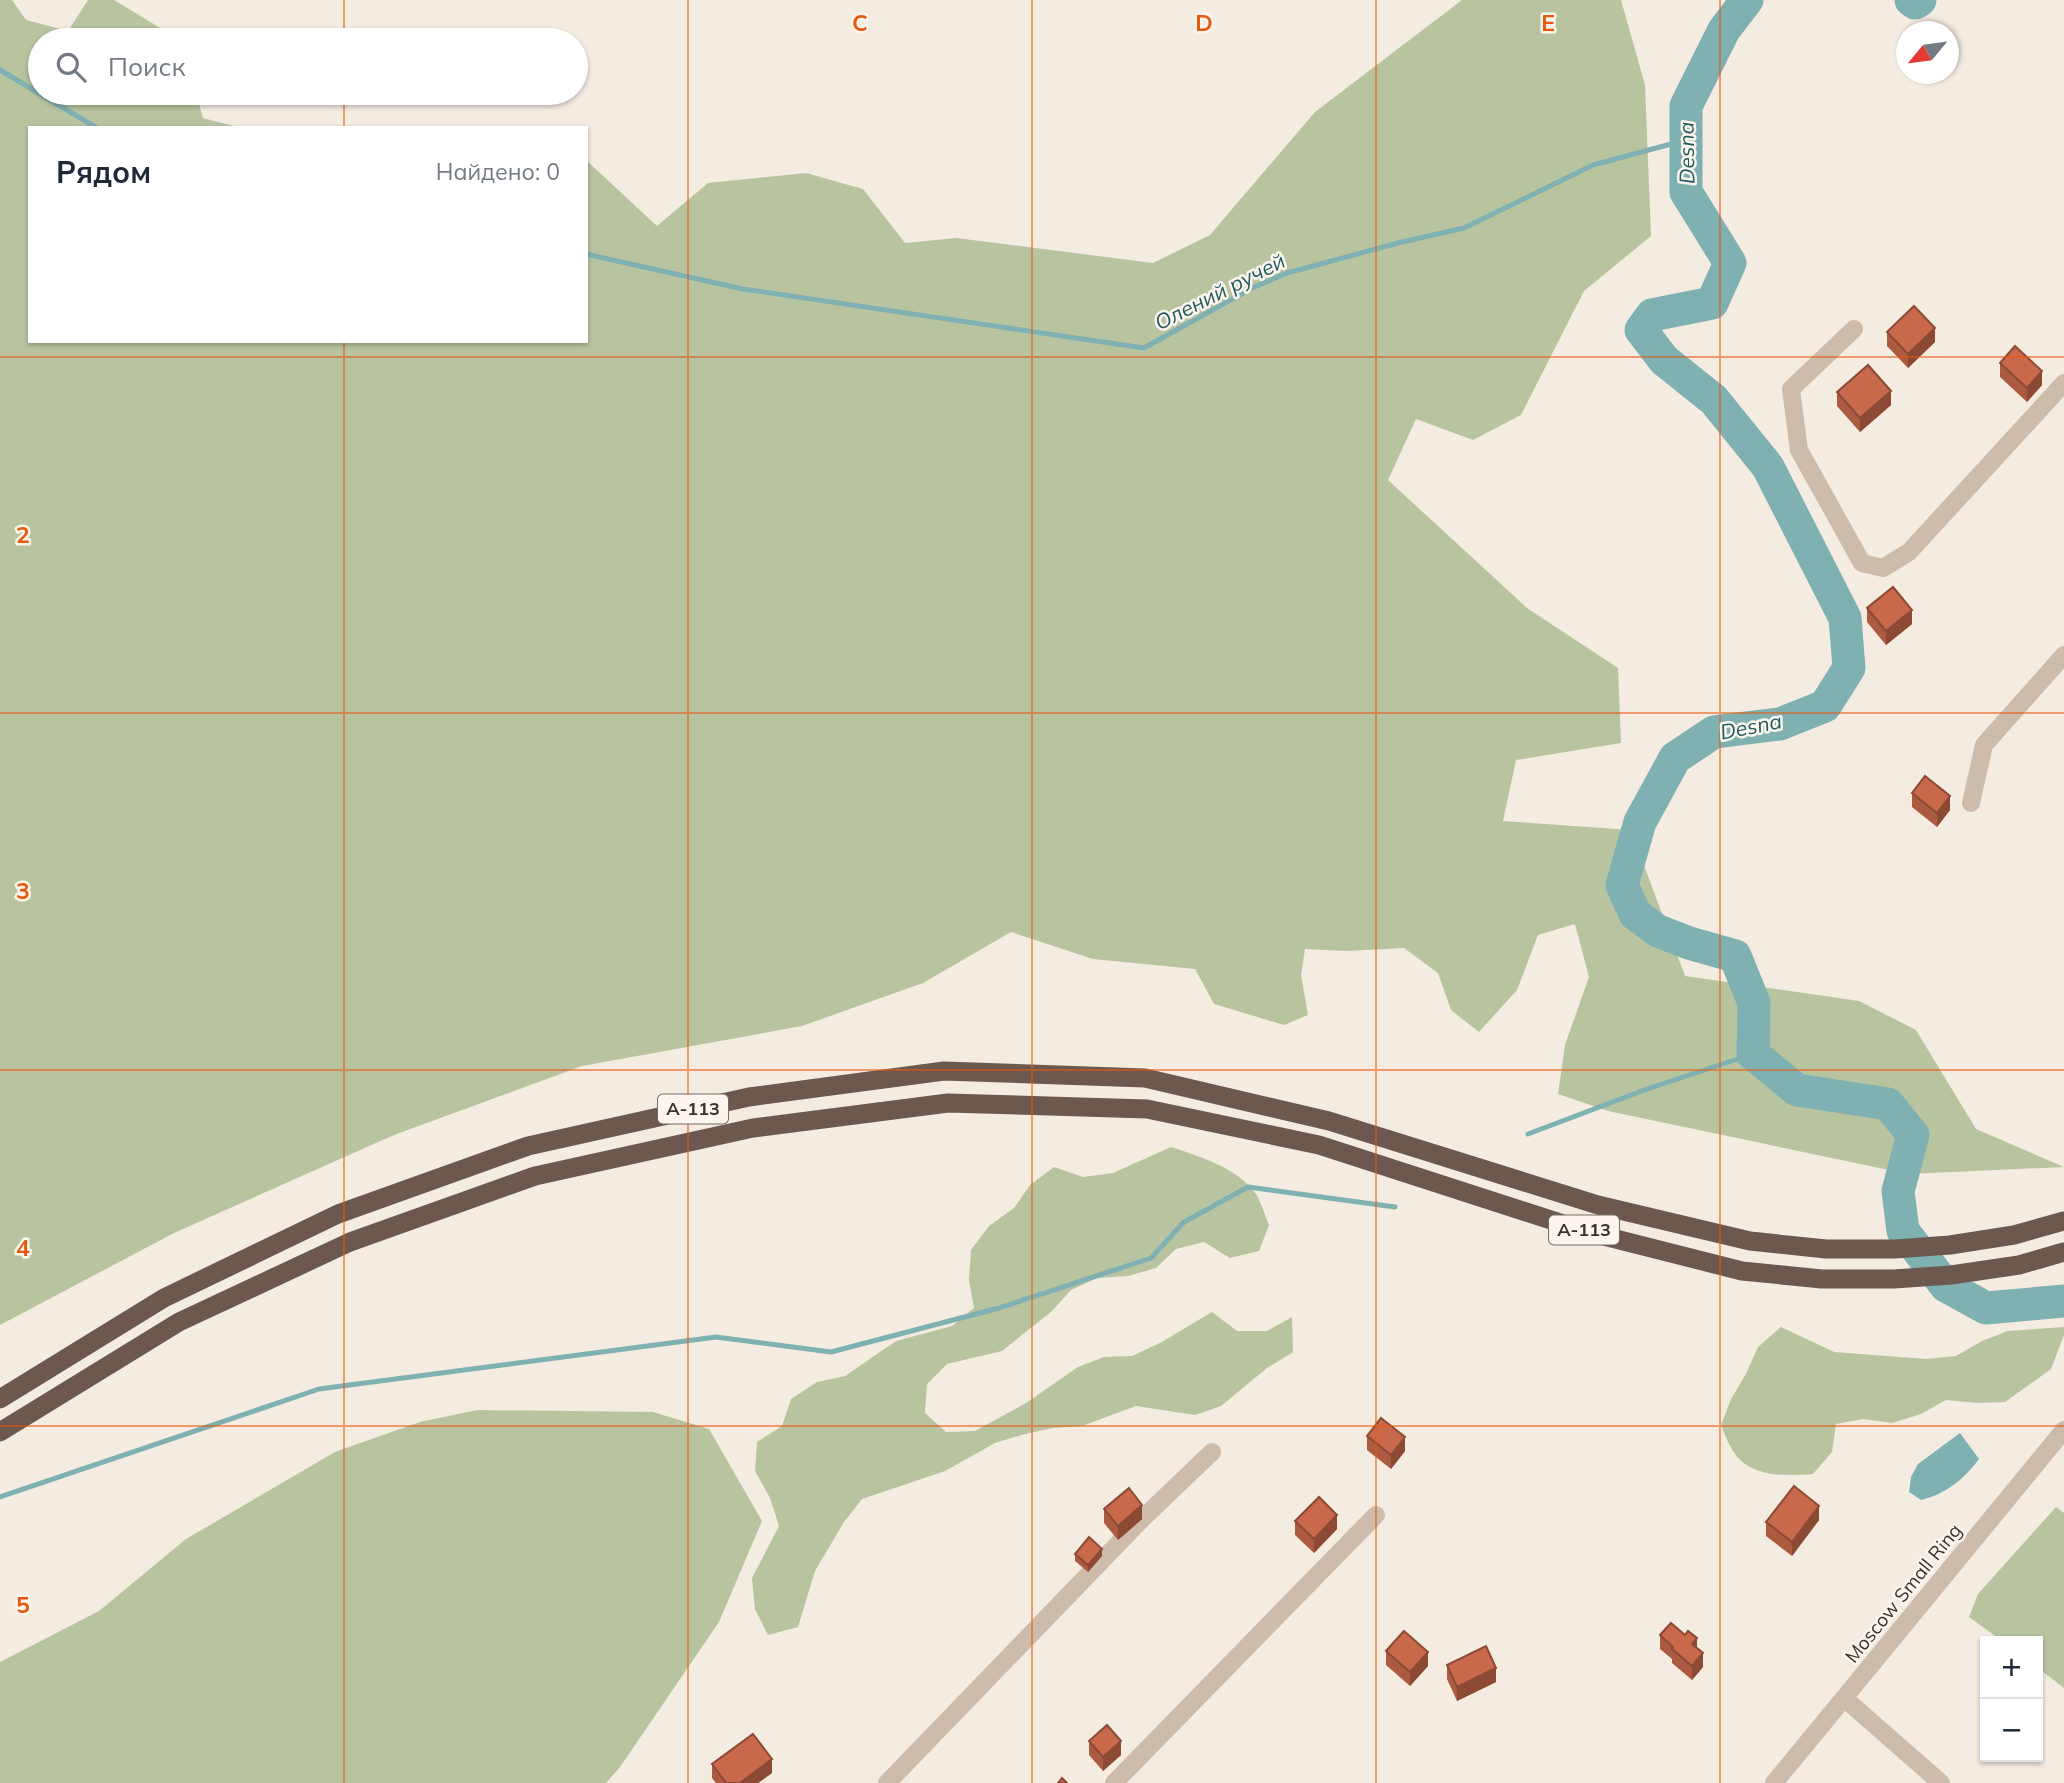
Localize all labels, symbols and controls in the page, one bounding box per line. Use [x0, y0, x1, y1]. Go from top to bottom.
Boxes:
text: C [852, 8, 868, 37]
text: D [1195, 8, 1213, 37]
text: E [1541, 8, 1555, 37]
north arrow [1896, 21, 1959, 84]
search box [28, 28, 588, 105]
icon: search [52, 48, 90, 86]
text: Поиск [108, 50, 186, 83]
water label: Desna [1672, 122, 1700, 184]
text: Рядом [56, 153, 151, 191]
text: Найдено: 0 [436, 157, 560, 186]
water label: Олений ручей [1150, 247, 1289, 335]
text: 2 [16, 520, 30, 549]
water label: Desna [1718, 707, 1784, 745]
text: 3 [16, 876, 30, 905]
road number: А-113 [658, 1094, 728, 1124]
road number: А-113 [1549, 1216, 1619, 1245]
text: 4 [16, 1233, 30, 1262]
street label: Moscow Small Ring [1840, 1519, 1966, 1667]
text: 5 [16, 1590, 30, 1619]
map controls [1980, 1636, 2043, 1762]
button: + [1980, 1636, 2043, 1699]
button: − [1980, 1699, 2043, 1762]

